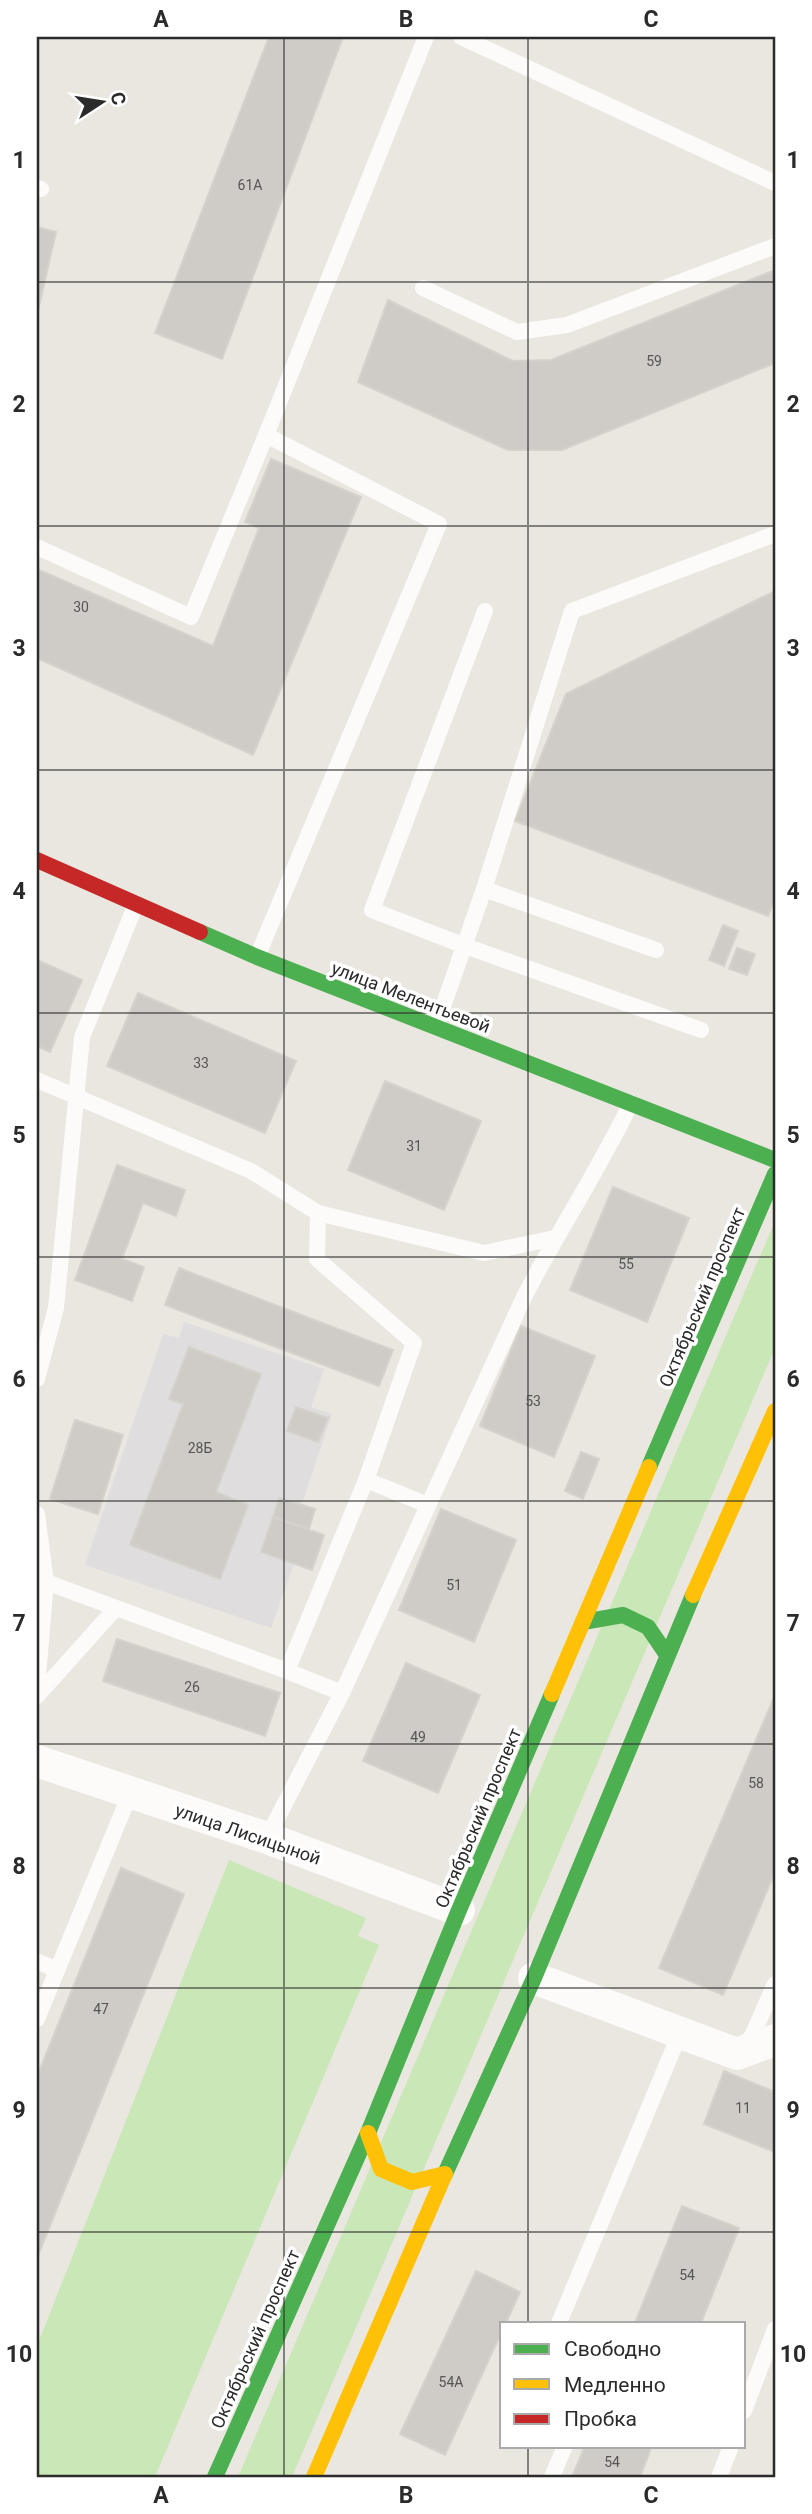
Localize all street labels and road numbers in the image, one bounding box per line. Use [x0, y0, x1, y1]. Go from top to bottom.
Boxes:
street label: улица Мелентьевой [329, 957, 493, 1037]
street label: Октябрьский проспект [655, 1204, 750, 1390]
street label: Октябрьский проспект [431, 1725, 526, 1911]
street label: улица Лисицыной [172, 1799, 324, 1869]
street label: Октябрьский проспект [206, 2246, 304, 2432]

